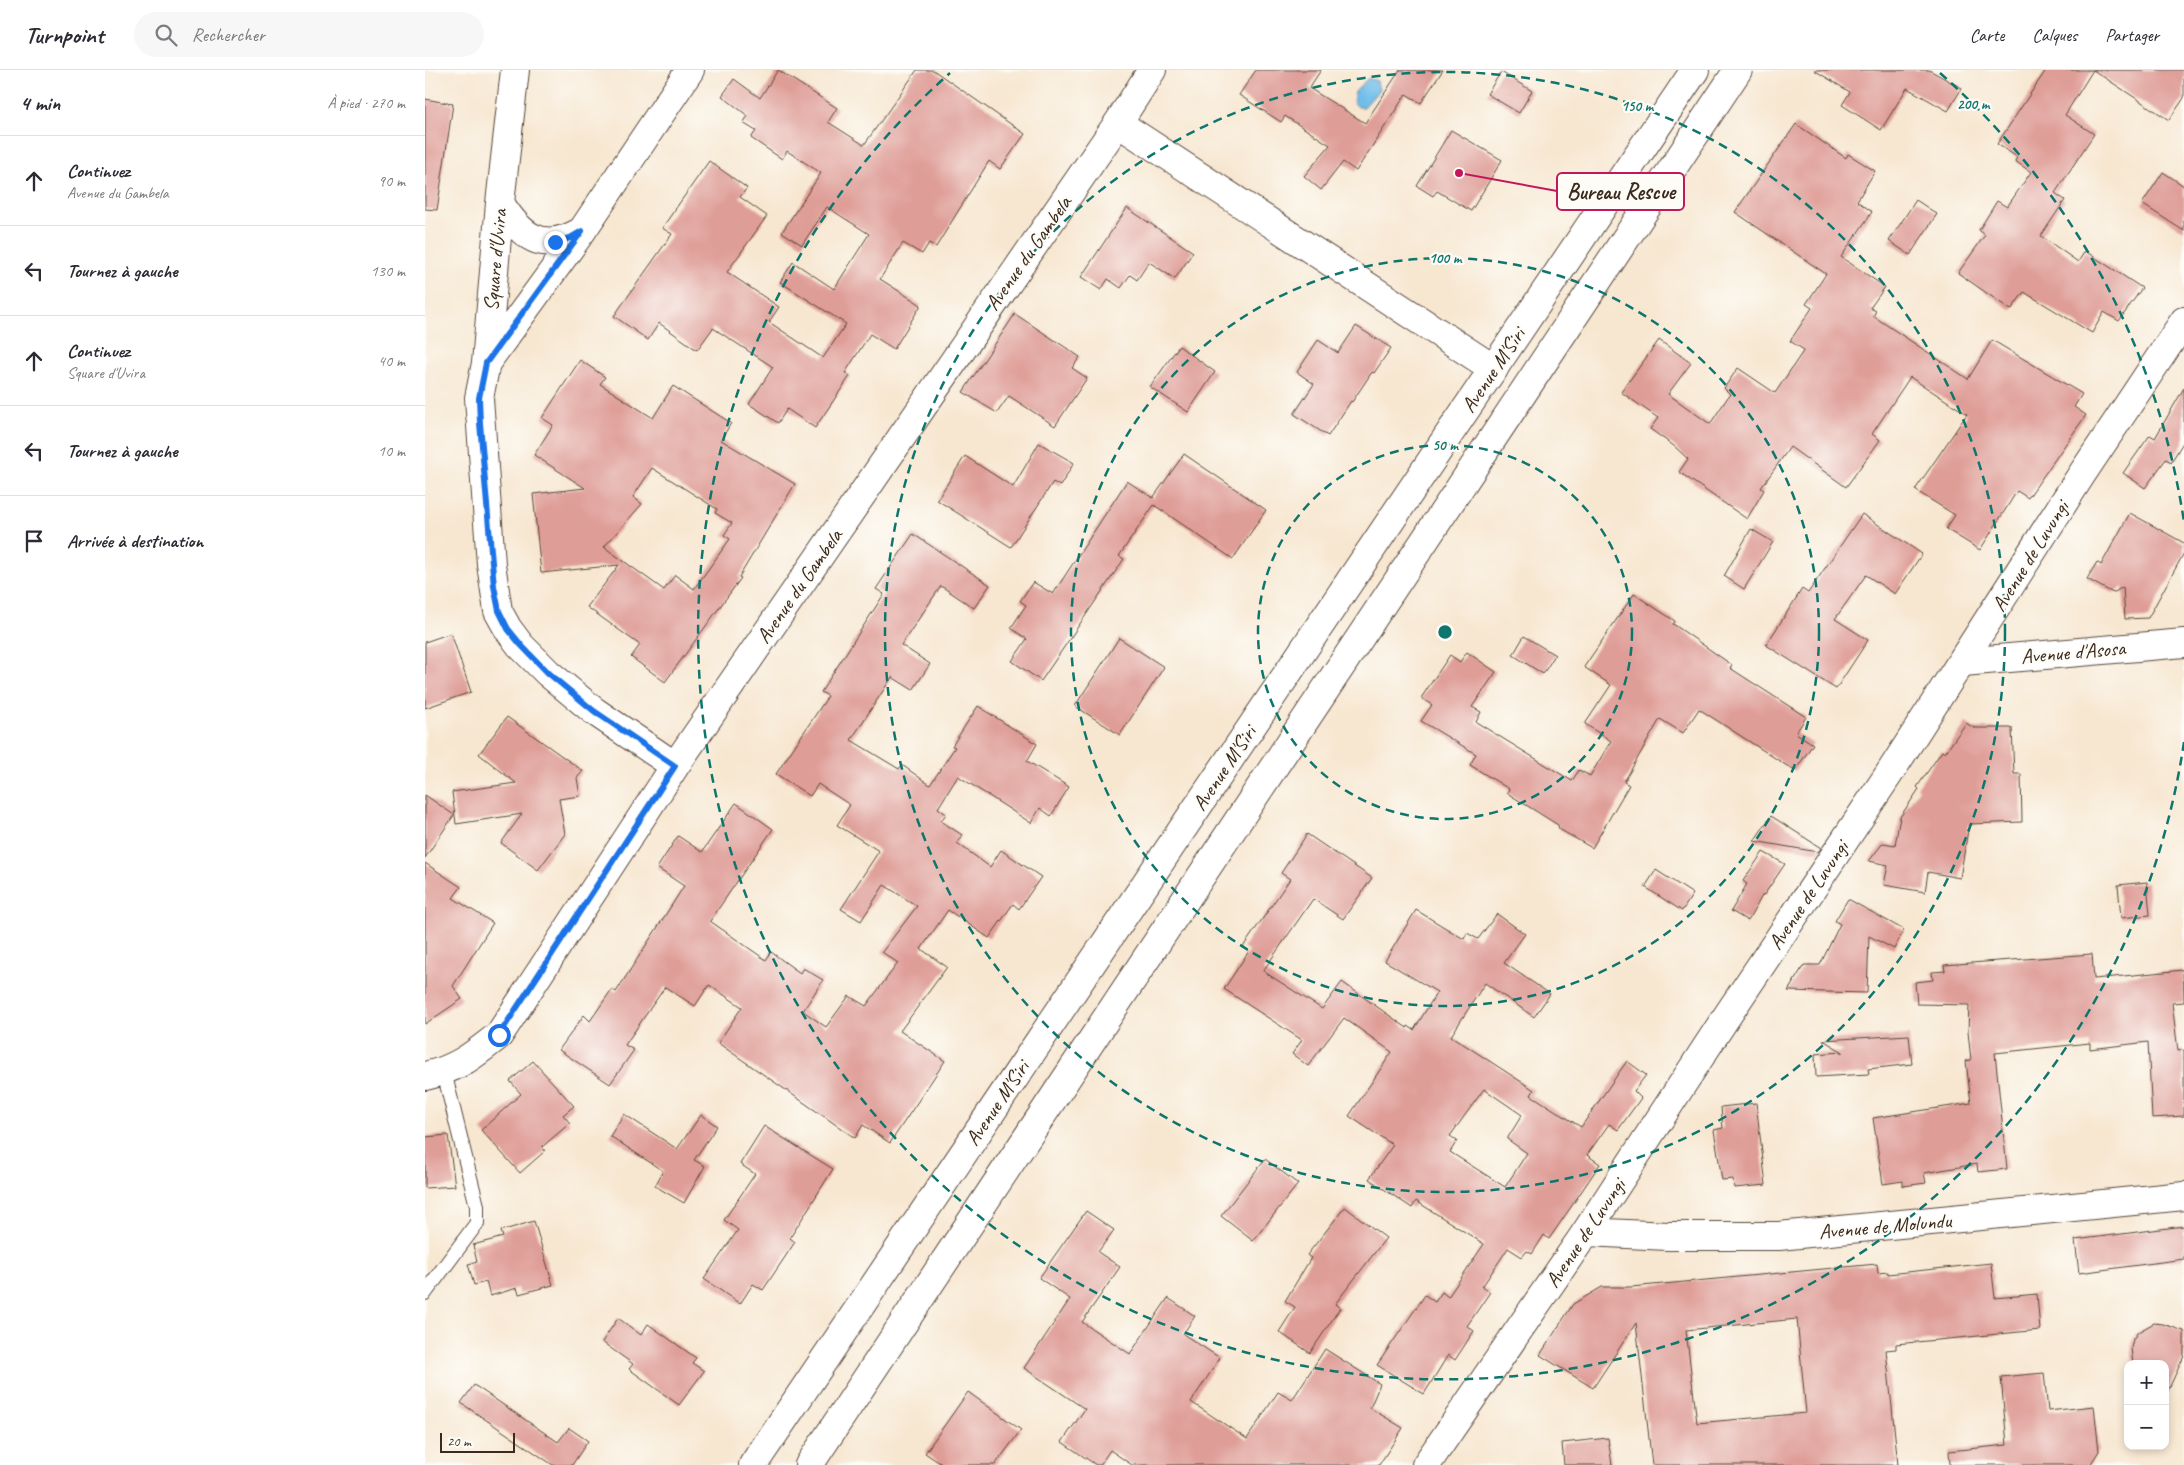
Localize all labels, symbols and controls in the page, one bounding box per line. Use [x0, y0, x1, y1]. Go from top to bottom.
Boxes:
search box [134, 12, 484, 57]
text: Turnpoint [25, 20, 104, 50]
icon: search [152, 21, 180, 49]
text: Rechercher [192, 23, 265, 47]
text: Carte [1970, 24, 2004, 46]
text: Calques [2032, 24, 2077, 46]
text: Partager [2105, 24, 2159, 46]
text: 4 min [20, 90, 60, 116]
text: À pied · 270 m [327, 93, 405, 113]
text: 200 m [1957, 95, 1991, 114]
text: 150 m [1621, 97, 1655, 116]
text: Continuez [67, 159, 130, 183]
icon: ahead [20, 167, 48, 195]
text: 90 m [378, 171, 405, 191]
callout: Bureau Rescue [1557, 173, 1684, 210]
text: Bureau Rescue [1567, 178, 1678, 206]
text: Avenue du Gambela [67, 183, 169, 203]
street label: Avenue du Gambela [979, 189, 1078, 315]
street label: Square d'Uvira [478, 206, 513, 312]
route end [544, 231, 567, 254]
text: 100 m [1429, 249, 1463, 268]
icon: left [20, 257, 48, 285]
text: Tournez à gauche [67, 259, 178, 283]
text: 130 m [371, 261, 405, 281]
street label: Avenue M'Siri [1455, 320, 1533, 417]
text: Continuez [67, 339, 130, 363]
icon: ahead [20, 347, 48, 375]
text: 40 m [378, 351, 405, 371]
text: Square d'Uvira [67, 363, 145, 383]
text: 50 m [1432, 436, 1459, 455]
icon: left [20, 437, 48, 465]
text: Tournez à gauche [67, 439, 178, 463]
text: 10 m [378, 441, 405, 461]
street label: Avenue de Luvungi [1986, 493, 2076, 616]
street label: Avenue du Gambela [750, 522, 849, 648]
icon: arrive [20, 527, 48, 555]
text: Arrivée à destination [67, 529, 203, 553]
centre of rings [1436, 623, 1454, 641]
street label: Avenue d'Asosa [2020, 634, 2128, 670]
street label: Avenue M'Siri [1186, 718, 1264, 815]
street label: Avenue de Luvungi [1762, 833, 1856, 954]
route start [488, 1024, 511, 1047]
street label: Avenue M'Siri [959, 1053, 1037, 1150]
street label: Avenue de Luvungi [1539, 1171, 1633, 1292]
street label: Avenue de Molundu [1818, 1207, 1954, 1245]
map controls [2124, 1360, 2169, 1450]
button: + [2124, 1360, 2169, 1405]
button: − [2124, 1405, 2169, 1450]
scale bar [440, 1430, 515, 1453]
text: 20 m [447, 1433, 471, 1450]

